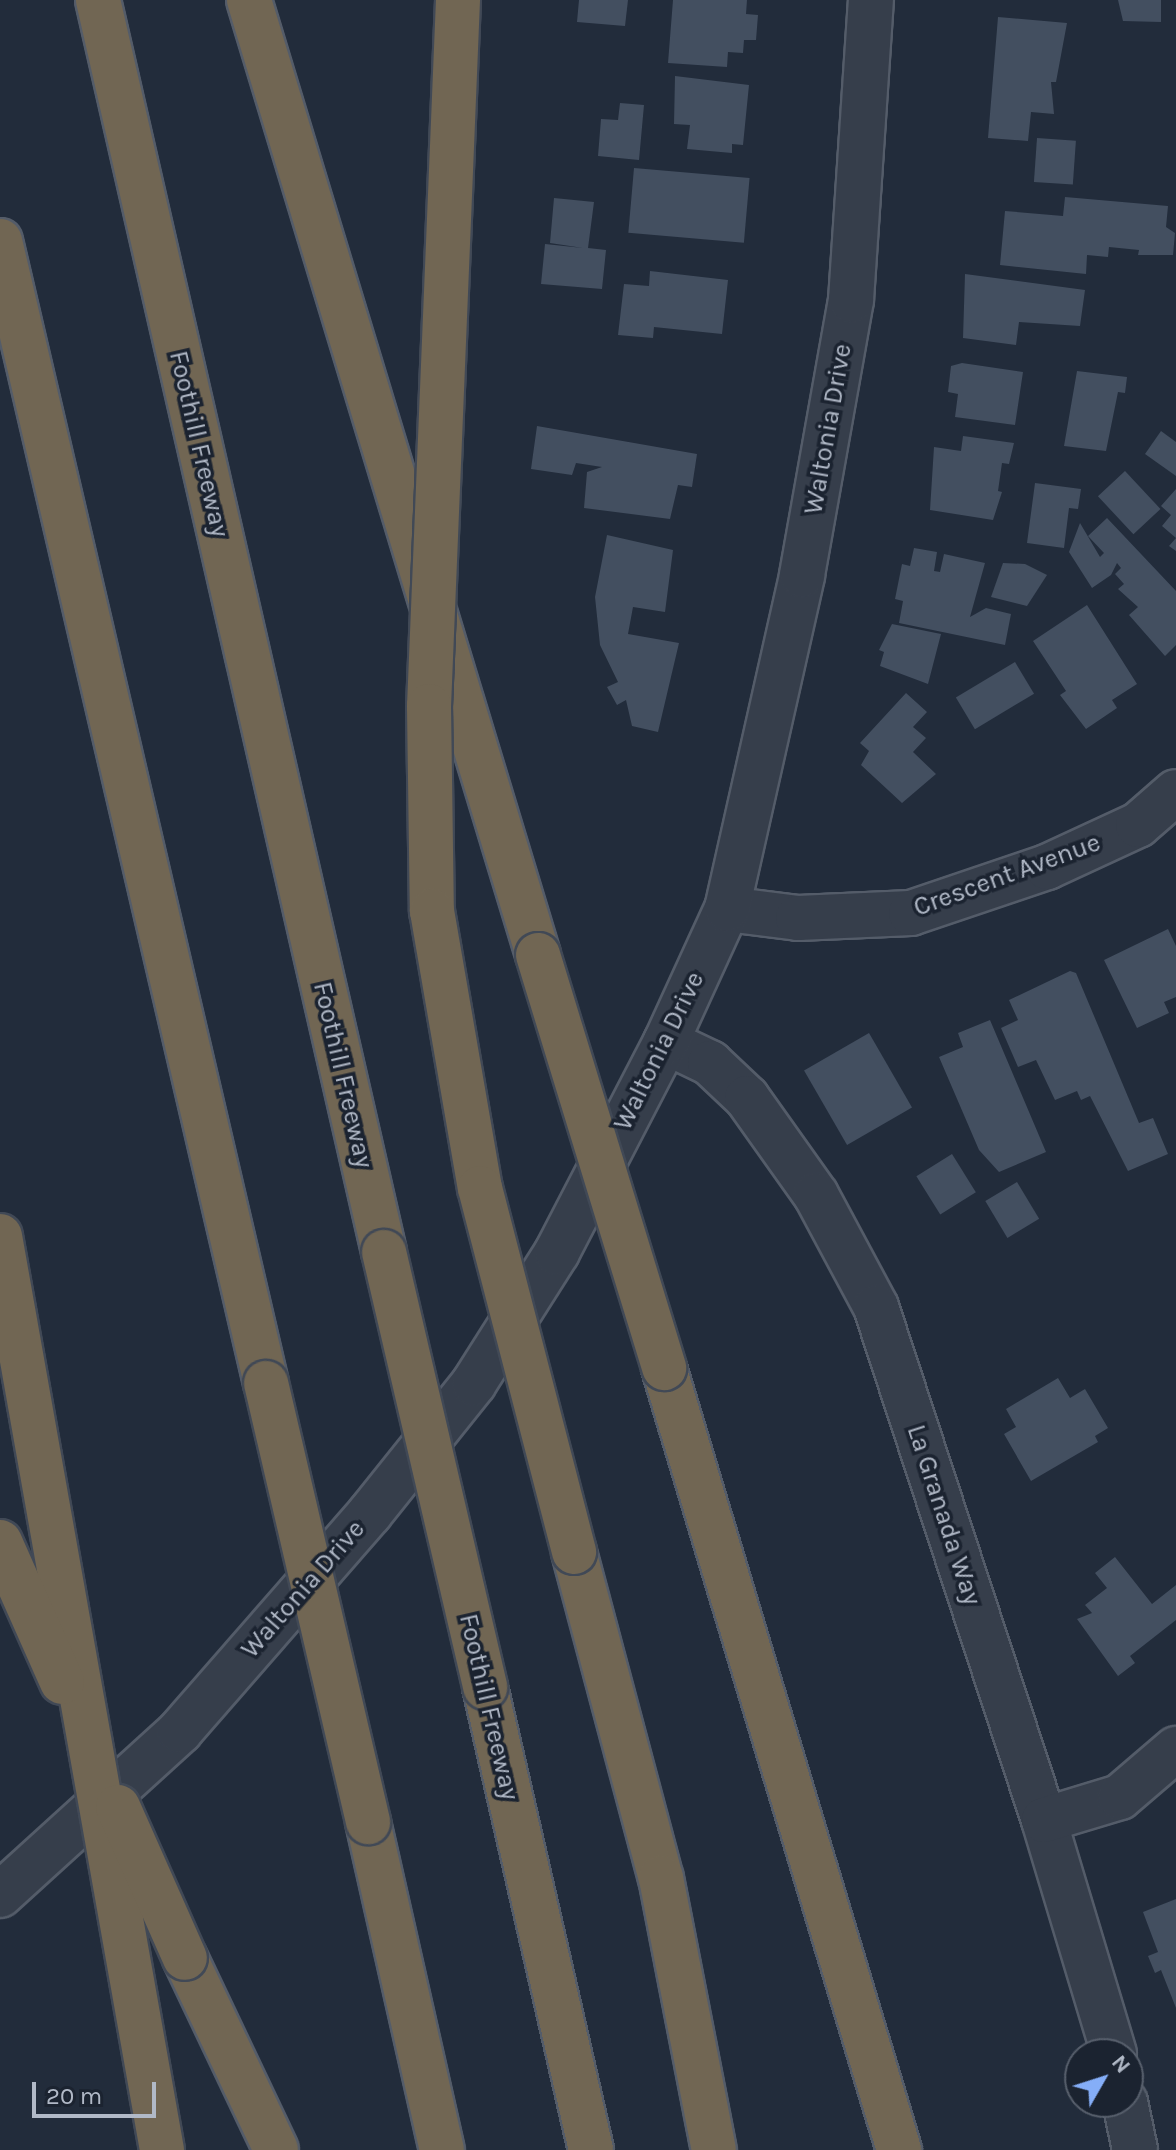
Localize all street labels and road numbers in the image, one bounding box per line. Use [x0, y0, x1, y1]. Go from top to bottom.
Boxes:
street label: Waltonia Drive [798, 341, 858, 517]
street label: Foothill Freeway [162, 348, 236, 540]
street label: Crescent Avenue [909, 827, 1105, 923]
street label: Waltonia Drive [607, 967, 711, 1135]
street label: Foothill Freeway [306, 979, 380, 1171]
street label: La Granada Way [900, 1421, 988, 1609]
street label: Waltonia Drive [235, 1514, 371, 1664]
street label: Foothill Freeway [452, 1611, 526, 1803]

